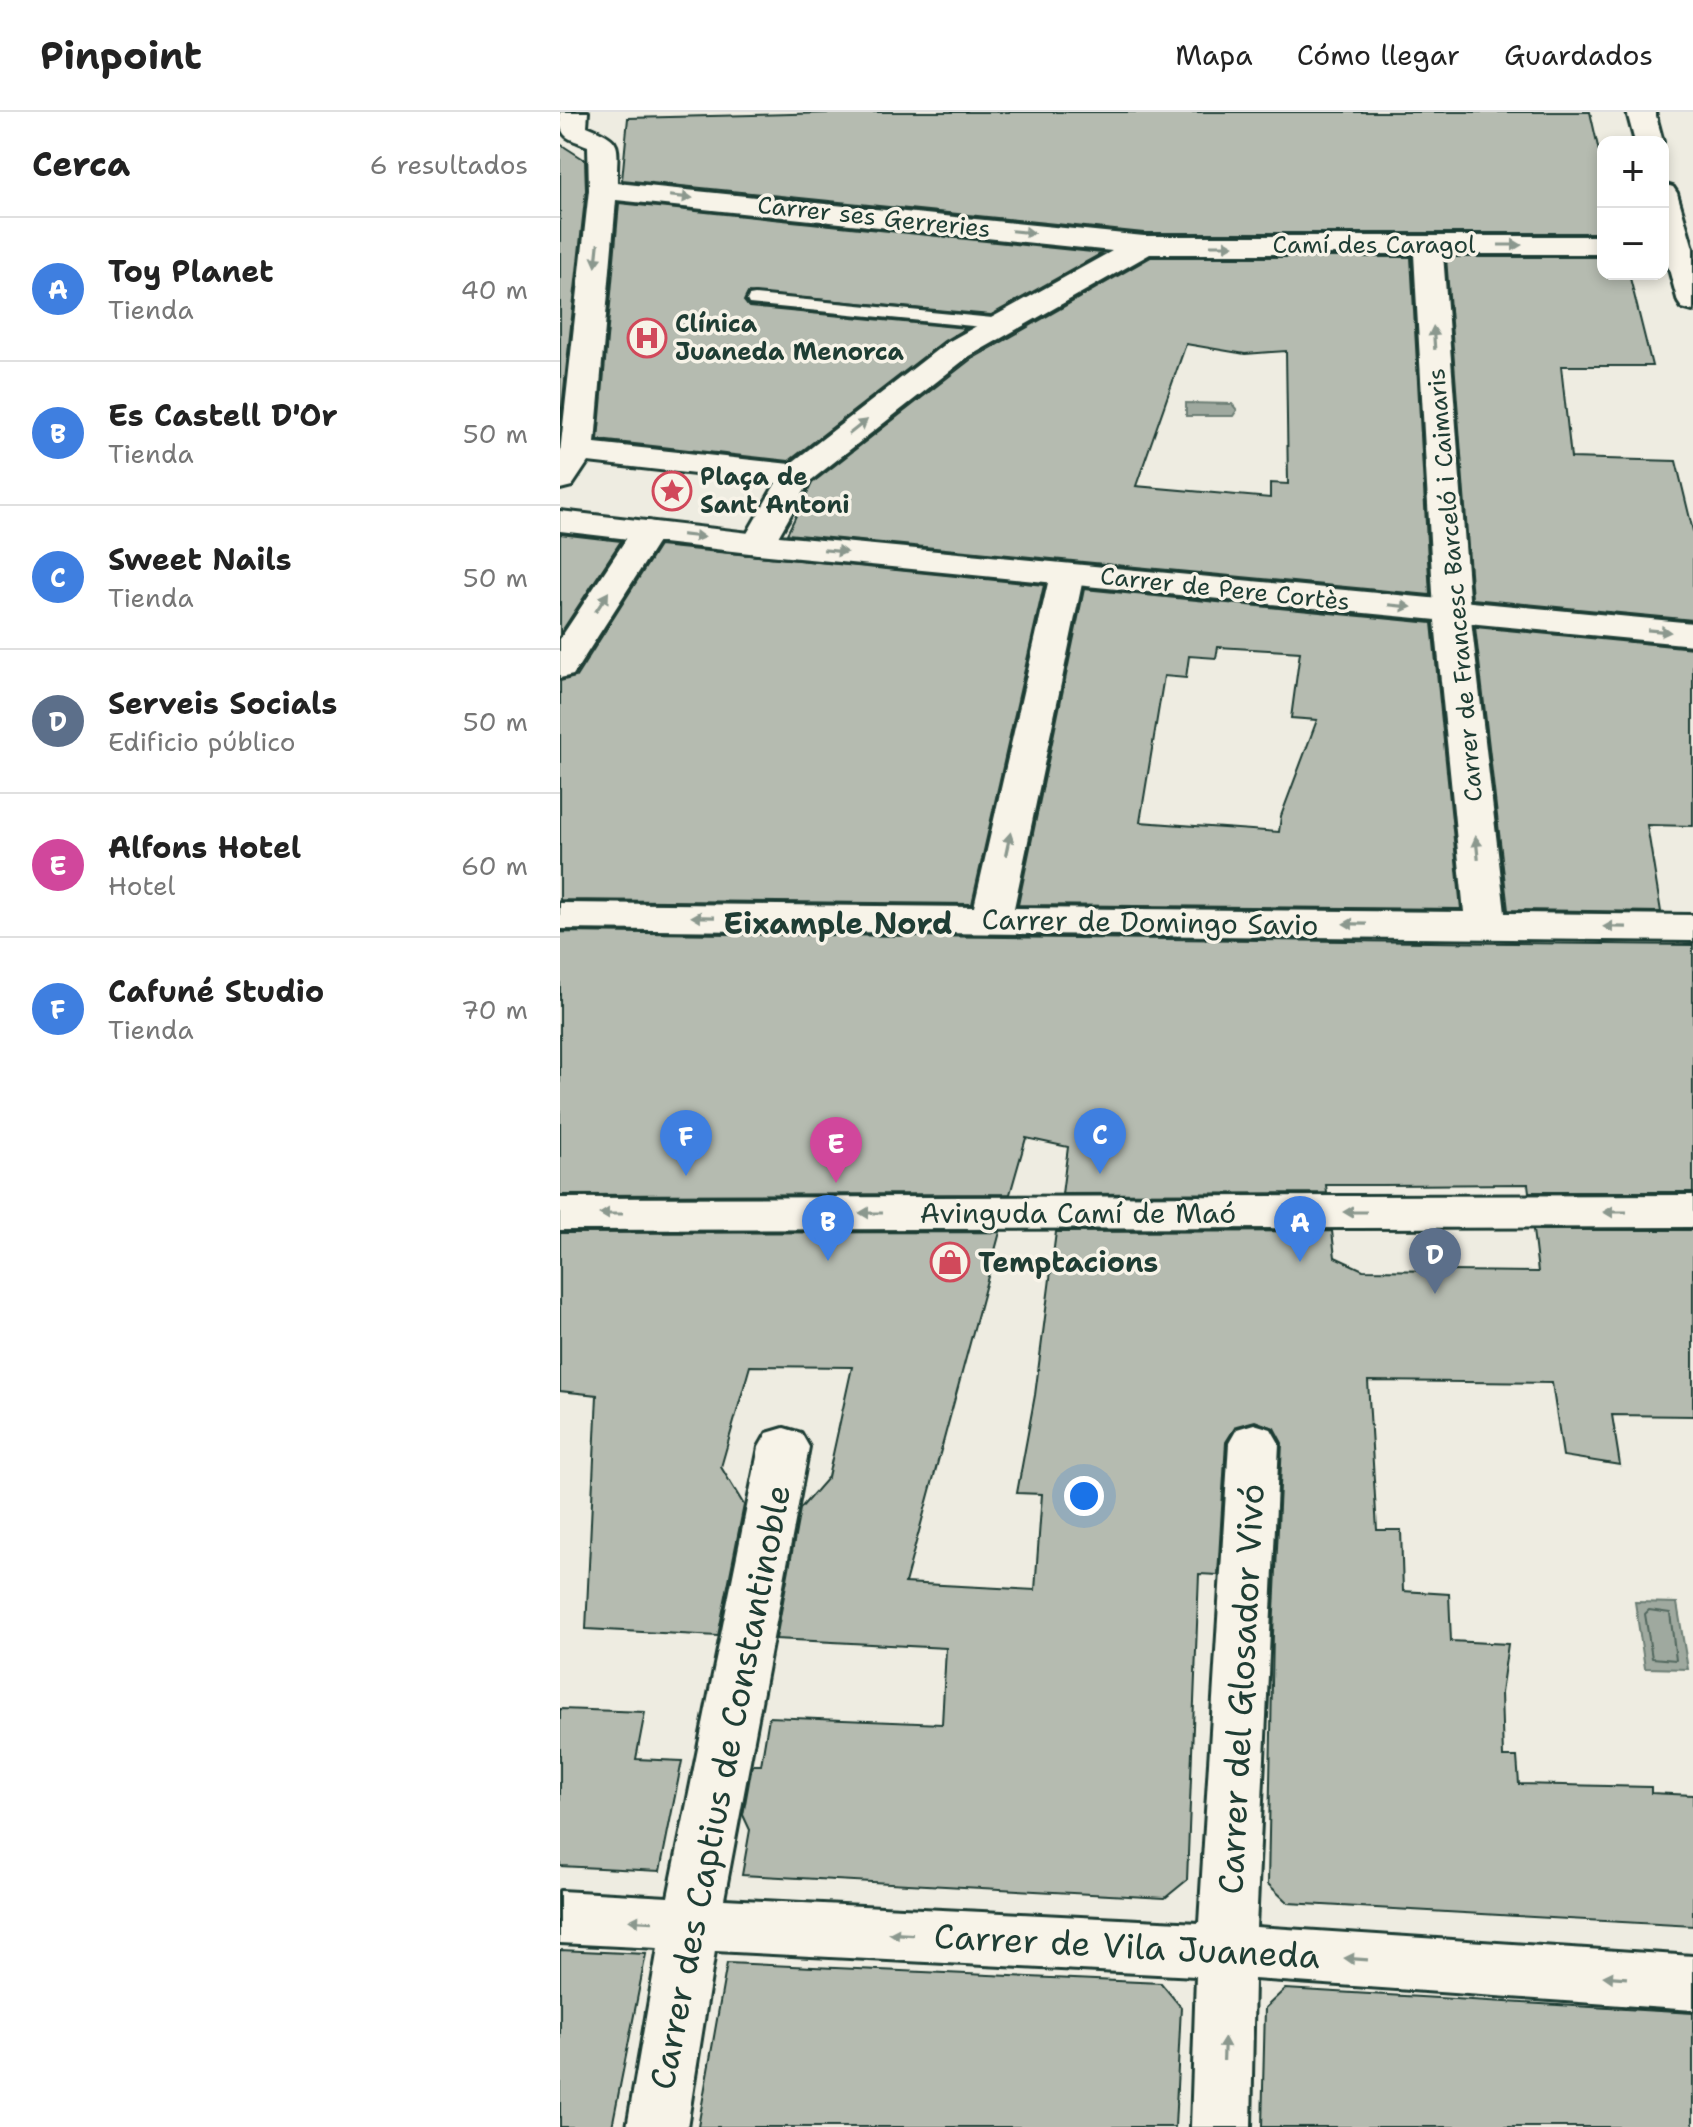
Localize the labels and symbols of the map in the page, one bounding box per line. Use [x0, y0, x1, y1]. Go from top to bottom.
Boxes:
street label: Carrer ses Gerreries [756, 189, 992, 245]
one-way arrow [669, 191, 694, 204]
one-way arrow [1011, 225, 1036, 238]
street label: Camí des Caragol [1273, 229, 1476, 261]
one-way arrow [1210, 239, 1235, 251]
one-way arrow [1498, 239, 1523, 251]
one-way arrow [590, 243, 603, 268]
place label: Clínica Juaneda Menorca [675, 308, 905, 368]
hospital icon: Clínica Juaneda Menorca [626, 317, 668, 359]
one-way arrow [1427, 325, 1440, 350]
street label: Carrer de Francesc Barceló i Caimaris [1420, 367, 1490, 803]
one-way arrow [848, 420, 868, 436]
place label: Plaça de Sant Antoni [700, 461, 850, 521]
place icon: Plaça de Sant Antoni [651, 470, 693, 512]
one-way arrow [681, 530, 706, 543]
one-way arrow [823, 545, 848, 558]
street label: Carrer de Pere Cortès [1099, 560, 1351, 618]
one-way arrow [595, 591, 610, 612]
one-way arrow [1388, 600, 1413, 613]
one-way arrow [1647, 625, 1672, 638]
one-way arrow [1002, 831, 1015, 856]
one-way arrow [1471, 835, 1484, 860]
street label: Carrer de Domingo Savio [981, 900, 1319, 944]
district label: Eixample Nord [723, 903, 953, 944]
one-way arrow [690, 911, 715, 923]
one-way arrow [1342, 918, 1367, 930]
one-way arrow [1602, 921, 1627, 933]
pin: C [1074, 1108, 1126, 1174]
pin: F [660, 1110, 712, 1176]
pin: E [810, 1117, 862, 1183]
street label: Avinguda Camí de Maó [920, 1194, 1236, 1232]
pin: B [802, 1195, 854, 1261]
pin: A [1274, 1196, 1326, 1262]
one-way arrow [1342, 1206, 1367, 1218]
one-way arrow [1602, 1206, 1627, 1218]
one-way arrow [858, 1207, 883, 1219]
one-way arrow [598, 1208, 623, 1220]
pin: D [1409, 1228, 1461, 1294]
shop icon: Temptacions [929, 1241, 971, 1283]
place label: Temptacions [978, 1243, 1158, 1281]
your location [1064, 1476, 1104, 1516]
street label: Carrer des Captius de Constantinoble [639, 1481, 801, 2093]
street label: Carrer del Glosador Vivó [1207, 1482, 1275, 1896]
street label: Carrer de Vila Juaneda [933, 1913, 1321, 1979]
one-way arrow [628, 1914, 653, 1927]
one-way arrow [888, 1927, 913, 1940]
one-way arrow [1343, 1952, 1368, 1965]
one-way arrow [1602, 1970, 1627, 1983]
one-way arrow [1217, 2036, 1230, 2061]

